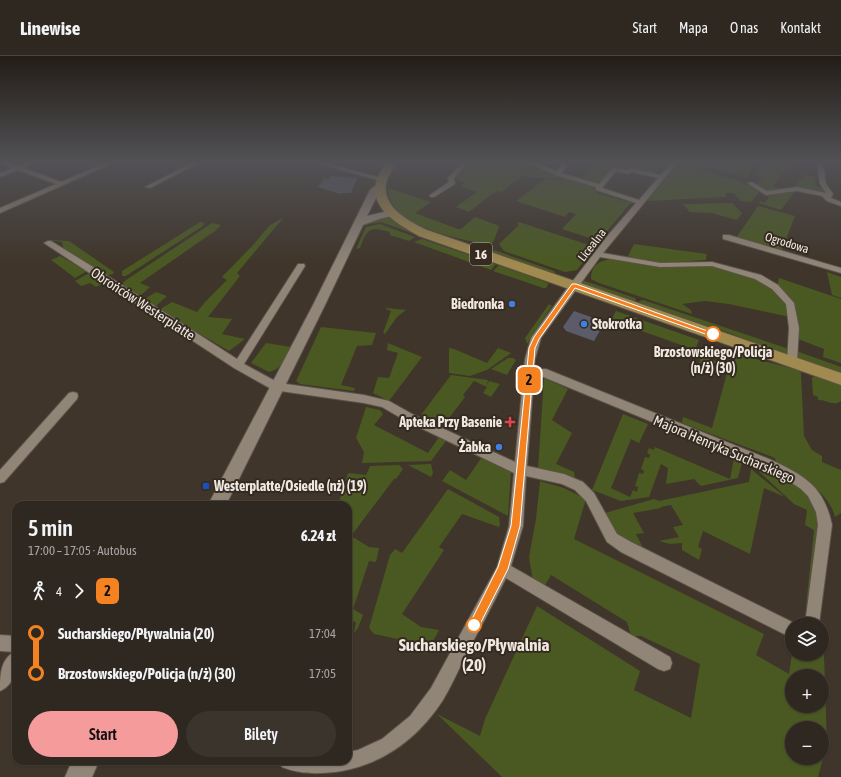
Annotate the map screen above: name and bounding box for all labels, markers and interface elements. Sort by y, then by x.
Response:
text: Linewise [20,17,80,39]
text: Start [632,20,657,36]
text: Mapa [679,20,708,36]
text: O nas [730,20,758,36]
text: Kontakt [780,20,821,36]
street label: Licealna [575,226,609,264]
street label: Ogrodowa [763,230,811,256]
road number: 16 [470,243,492,265]
street label: Obrońców Westerplatte [88,264,198,344]
place label: Biedronka [451,296,504,312]
marker: Biedronka [507,299,517,309]
place label: Stokrotka [592,316,642,332]
marker: Stokrotka [579,319,589,329]
marker: Brzostowskiego/Policja (n/ż) (30) [705,326,721,342]
place label: Brzostowskiego/Policja (n/ż) (30) [654,344,773,376]
line badge: 2 [516,367,542,393]
text: 2 [526,372,532,388]
street label: Majora Henryka Sucharskiego [651,412,797,486]
place label: Apteka Przy Basenie [398,414,502,430]
marker: Apteka Przy Basenie [505,417,515,427]
place label: Żabka [459,438,491,455]
marker: Żabka [494,442,504,452]
place label: Westerplatte/Osiedle (nż) (19) [213,478,367,494]
marker: Westerplatte/Osiedle (nż) (19) [201,481,211,491]
text: 5 min [28,515,73,541]
text: 6.24 zł [301,527,336,544]
text: 17:00 – 17:05 · Autobus [28,543,137,558]
icon: walk [28,580,50,602]
icon: forward [68,580,90,602]
text: 2 [104,583,111,599]
text: 4 [56,584,62,599]
marker: Sucharskiego/Pływalnia (20) [466,617,482,633]
map controls [785,617,829,765]
button: layers [785,617,829,661]
text: Sucharskiego/Pływalnia (20) [58,625,214,642]
text: 17:04 [309,626,336,641]
place label: Sucharskiego/Pływalnia (20) [399,635,549,675]
text: Brzostowskiego/Policja (n/ż) (30) [58,665,236,682]
text: 17:05 [309,666,336,681]
button: + [785,669,829,713]
button: Start [28,711,178,757]
button: Bilety [186,711,336,757]
button: − [785,721,829,765]

